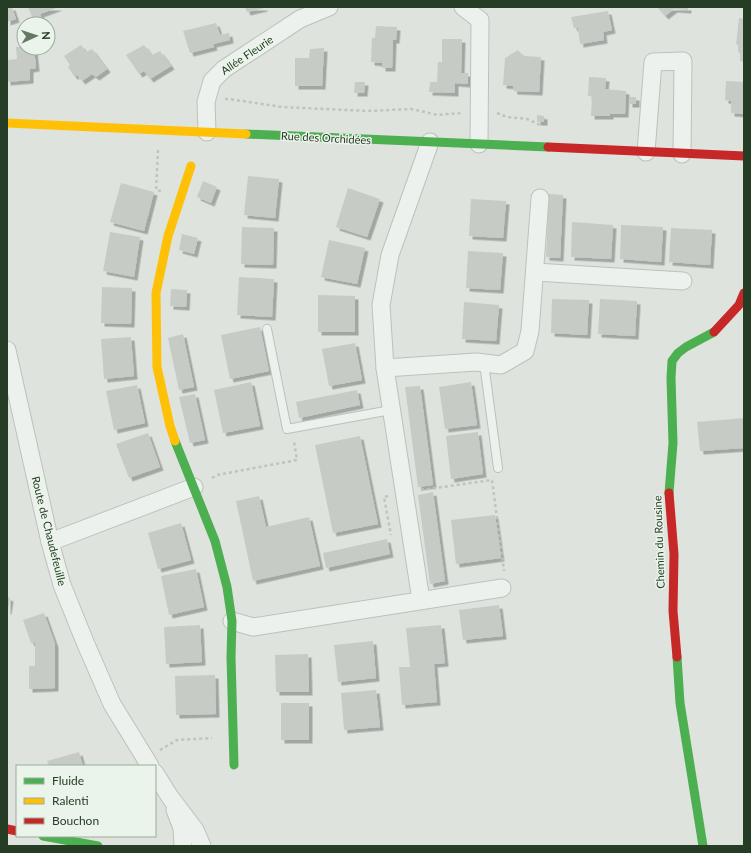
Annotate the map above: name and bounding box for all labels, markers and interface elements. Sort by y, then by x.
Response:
north arrow [16,16,56,56]
text: N [40,31,53,40]
street label: Allée Fleurie [218,32,275,77]
street label: Rue des Orchidées [281,129,372,146]
street label: Route de Chaudefeuille [30,475,69,587]
street label: Chemin du Rousine [650,495,667,589]
legend [16,765,156,837]
text: Fluide [52,773,84,788]
text: Ralenti [52,793,89,808]
text: Bouchon [52,813,99,828]

